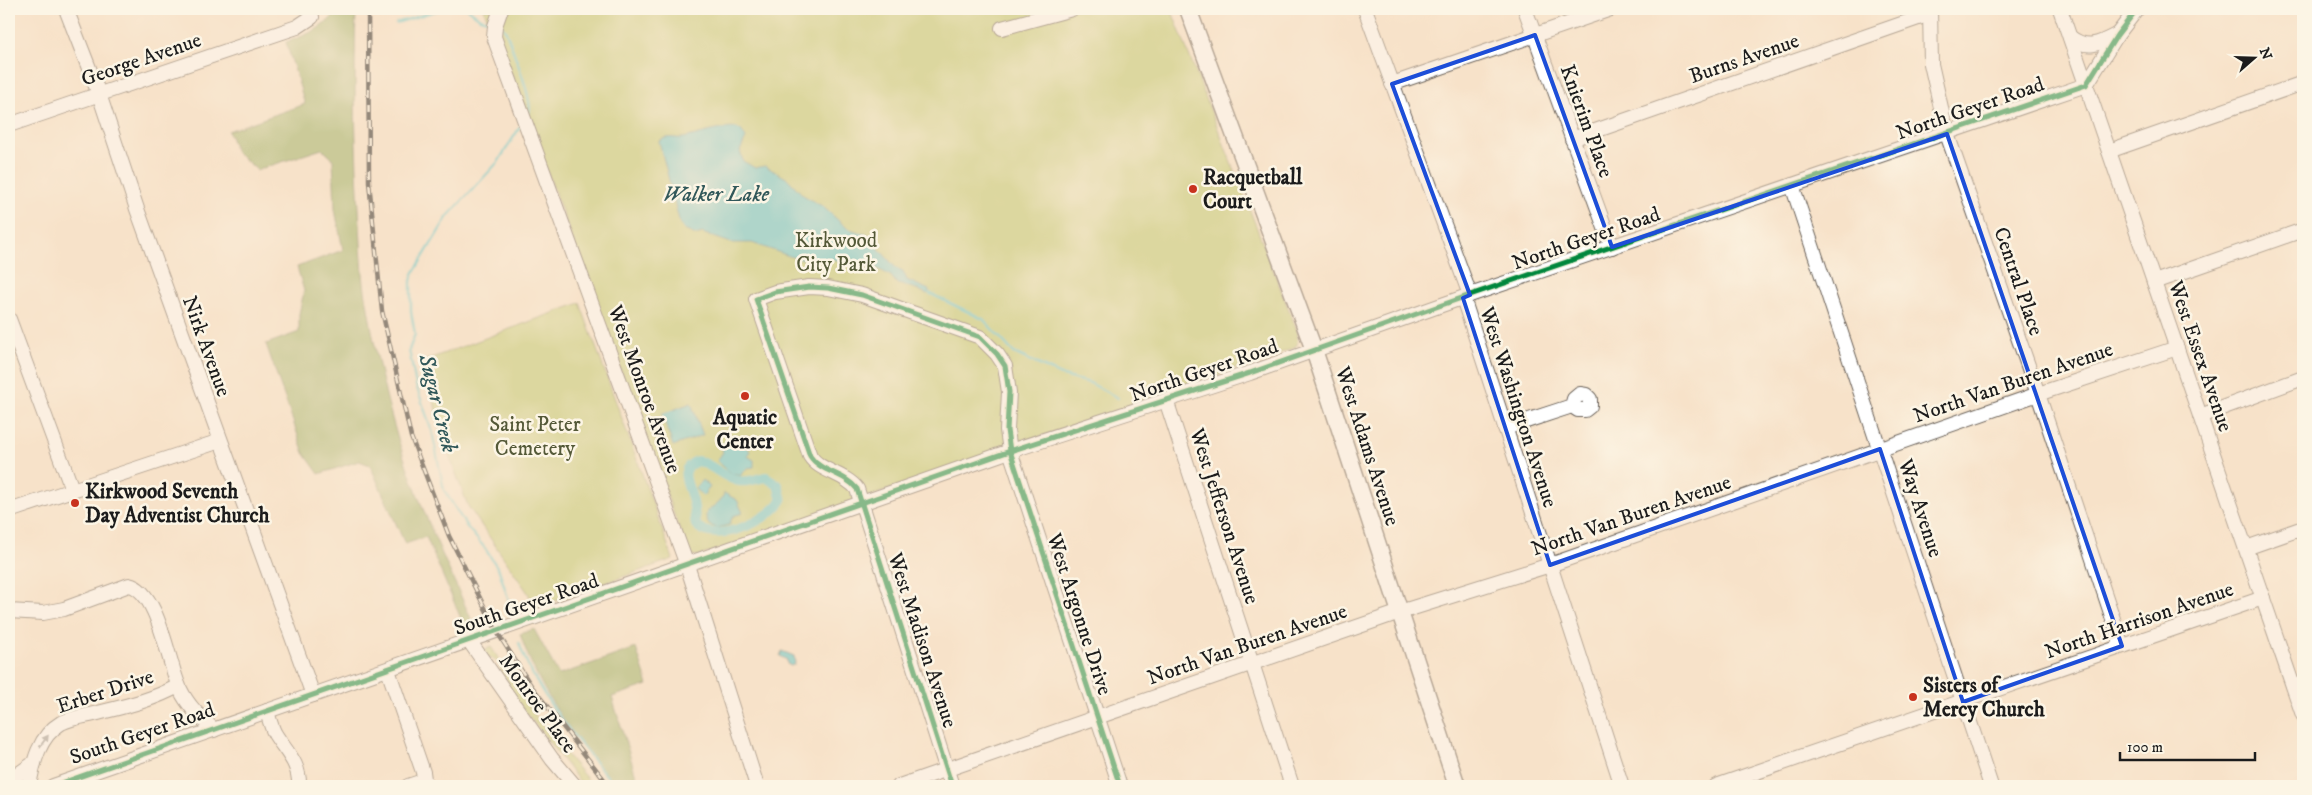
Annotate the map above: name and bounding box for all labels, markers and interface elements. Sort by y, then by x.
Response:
street label: George Avenue [78,27,205,93]
street label: Burns Avenue [1686,28,1803,90]
north arrow [2230,32,2280,82]
text: N [2255,45,2276,63]
street label: Knierim Place [1554,61,1619,182]
street label: North Geyer Road [1893,71,2048,146]
place label: Racquetball Court [1203,165,1303,215]
water label: Walker Lake [663,181,770,208]
marker: Racquetball Court [1187,183,1199,195]
street label: North Geyer Road [1509,201,1664,276]
street label: Central Place [1987,224,2049,339]
park label: Kirkwood City Park [795,228,878,278]
street label: West Essex Avenue [2162,276,2238,436]
street label: Nirk Avenue [176,292,236,401]
street label: West Monroe Avenue [601,301,687,477]
street label: West Washington Avenue [1473,303,1563,511]
street label: North Geyer Road [1127,333,1282,408]
street label: North Van Buren Avenue [1910,336,2117,429]
water label: Sugar Creek [412,350,463,456]
street label: West Adams Avenue [1329,362,1405,529]
marker: Aquatic Center [739,390,751,402]
place label: Aquatic Center [712,405,777,455]
park label: Saint Peter Cemetery [489,412,581,462]
street label: West Jefferson Avenue [1183,424,1265,608]
street label: Way Avenue [1892,455,1948,561]
street label: North Van Buren Avenue [1528,469,1735,562]
place label: Kirkwood Seventh Day Adventist Church [85,479,271,529]
marker: Kirkwood Seventh Day Adventist Church [69,497,81,509]
street label: West Argonne Drive [1040,529,1118,699]
street label: West Madison Avenue [881,549,963,731]
street label: South Geyer Road [450,568,603,642]
street label: North Harrison Avenue [2042,576,2237,665]
street label: North Van Buren Avenue [1144,598,1351,691]
street label: Monroe Place [492,649,582,759]
street label: Erber Drive [54,664,157,720]
place label: Sisters of Mercy Church [1923,673,2046,723]
marker: Sisters of Mercy Church [1907,691,1919,703]
street label: South Geyer Road [66,697,219,771]
scale bar [2120,730,2254,762]
one-way arrow [39,734,49,748]
text: 100 m [2127,738,2163,757]

